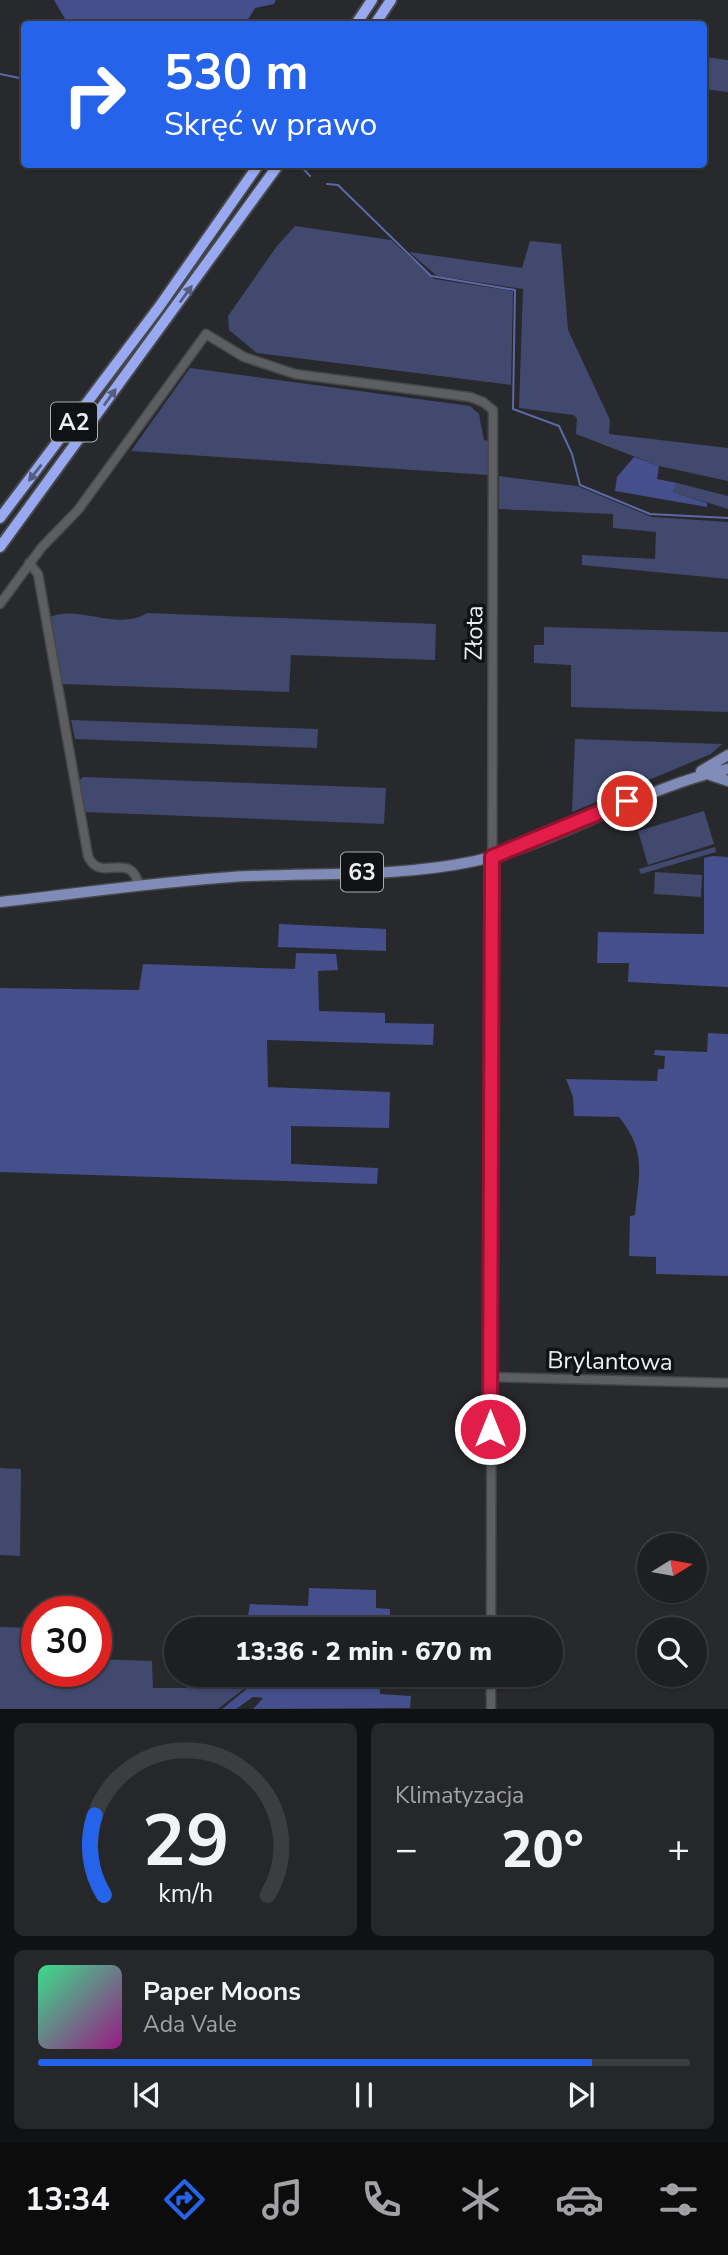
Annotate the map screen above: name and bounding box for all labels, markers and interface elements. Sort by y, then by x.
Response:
text: 530 m [164,39,308,106]
icon: right [49,49,140,140]
text: Skręć w prawo [164,103,377,146]
one-way arrow [179,285,193,303]
one-way arrow [103,388,117,406]
road number: A2 [51,402,97,442]
one-way arrow [28,464,42,482]
street label: Złota [458,605,490,661]
pin [597,771,657,831]
icon: arrive [608,782,646,820]
road number: 63 [341,852,383,892]
street label: Brylantowa [547,1344,673,1378]
position arrow [453,1392,527,1466]
north arrow [637,1533,707,1603]
map controls [637,1533,707,1687]
speed limit sign: 30 [21,1596,112,1687]
button: search [637,1617,707,1687]
text: 13:36 · 2 min · 670 m [235,1634,492,1669]
text: Klimatyzacja [395,1780,524,1811]
text: 29 [142,1792,229,1892]
text: 20° [501,1814,584,1885]
text: − [395,1824,418,1875]
text: + [667,1824,690,1875]
text: km/h [158,1877,213,1911]
text: Paper Moons [143,1974,301,2009]
text: Ada Vale [143,2009,237,2040]
icon: previous [128,2076,166,2114]
icon: pause [345,2076,383,2114]
icon: next [562,2076,600,2114]
icon: directions [160,2175,209,2224]
icon: music [258,2175,307,2224]
icon: phone [357,2175,406,2224]
icon: climate [456,2175,505,2224]
icon: car [555,2175,604,2224]
icon: filters [654,2175,703,2224]
text: 13:34 [25,2178,110,2221]

